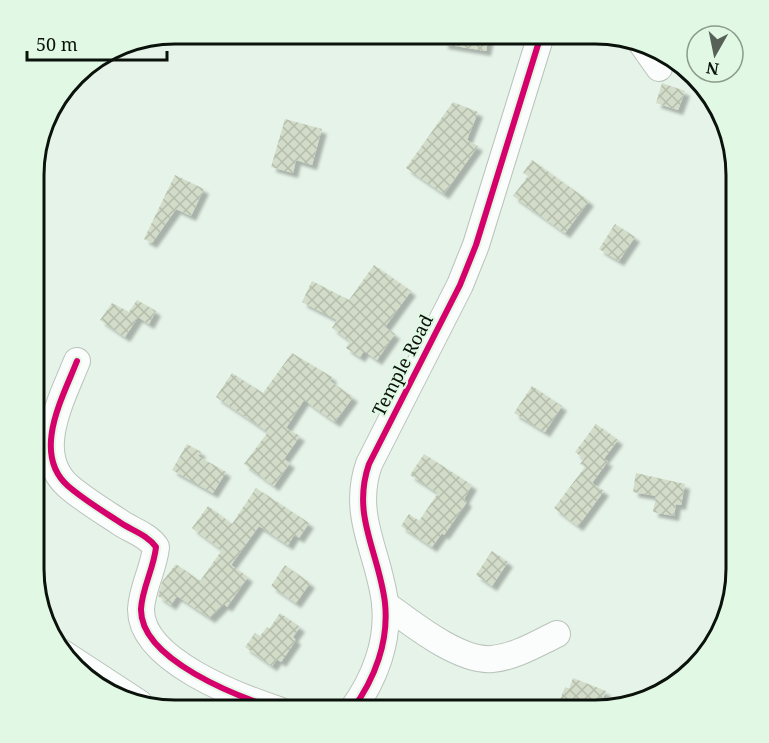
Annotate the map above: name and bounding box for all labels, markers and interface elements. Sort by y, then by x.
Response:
scale bar [27,24,166,62]
north arrow [685,24,745,84]
text: 50 m [36,32,78,56]
text: N [704,57,721,81]
street label: Temple Road [366,310,438,420]

